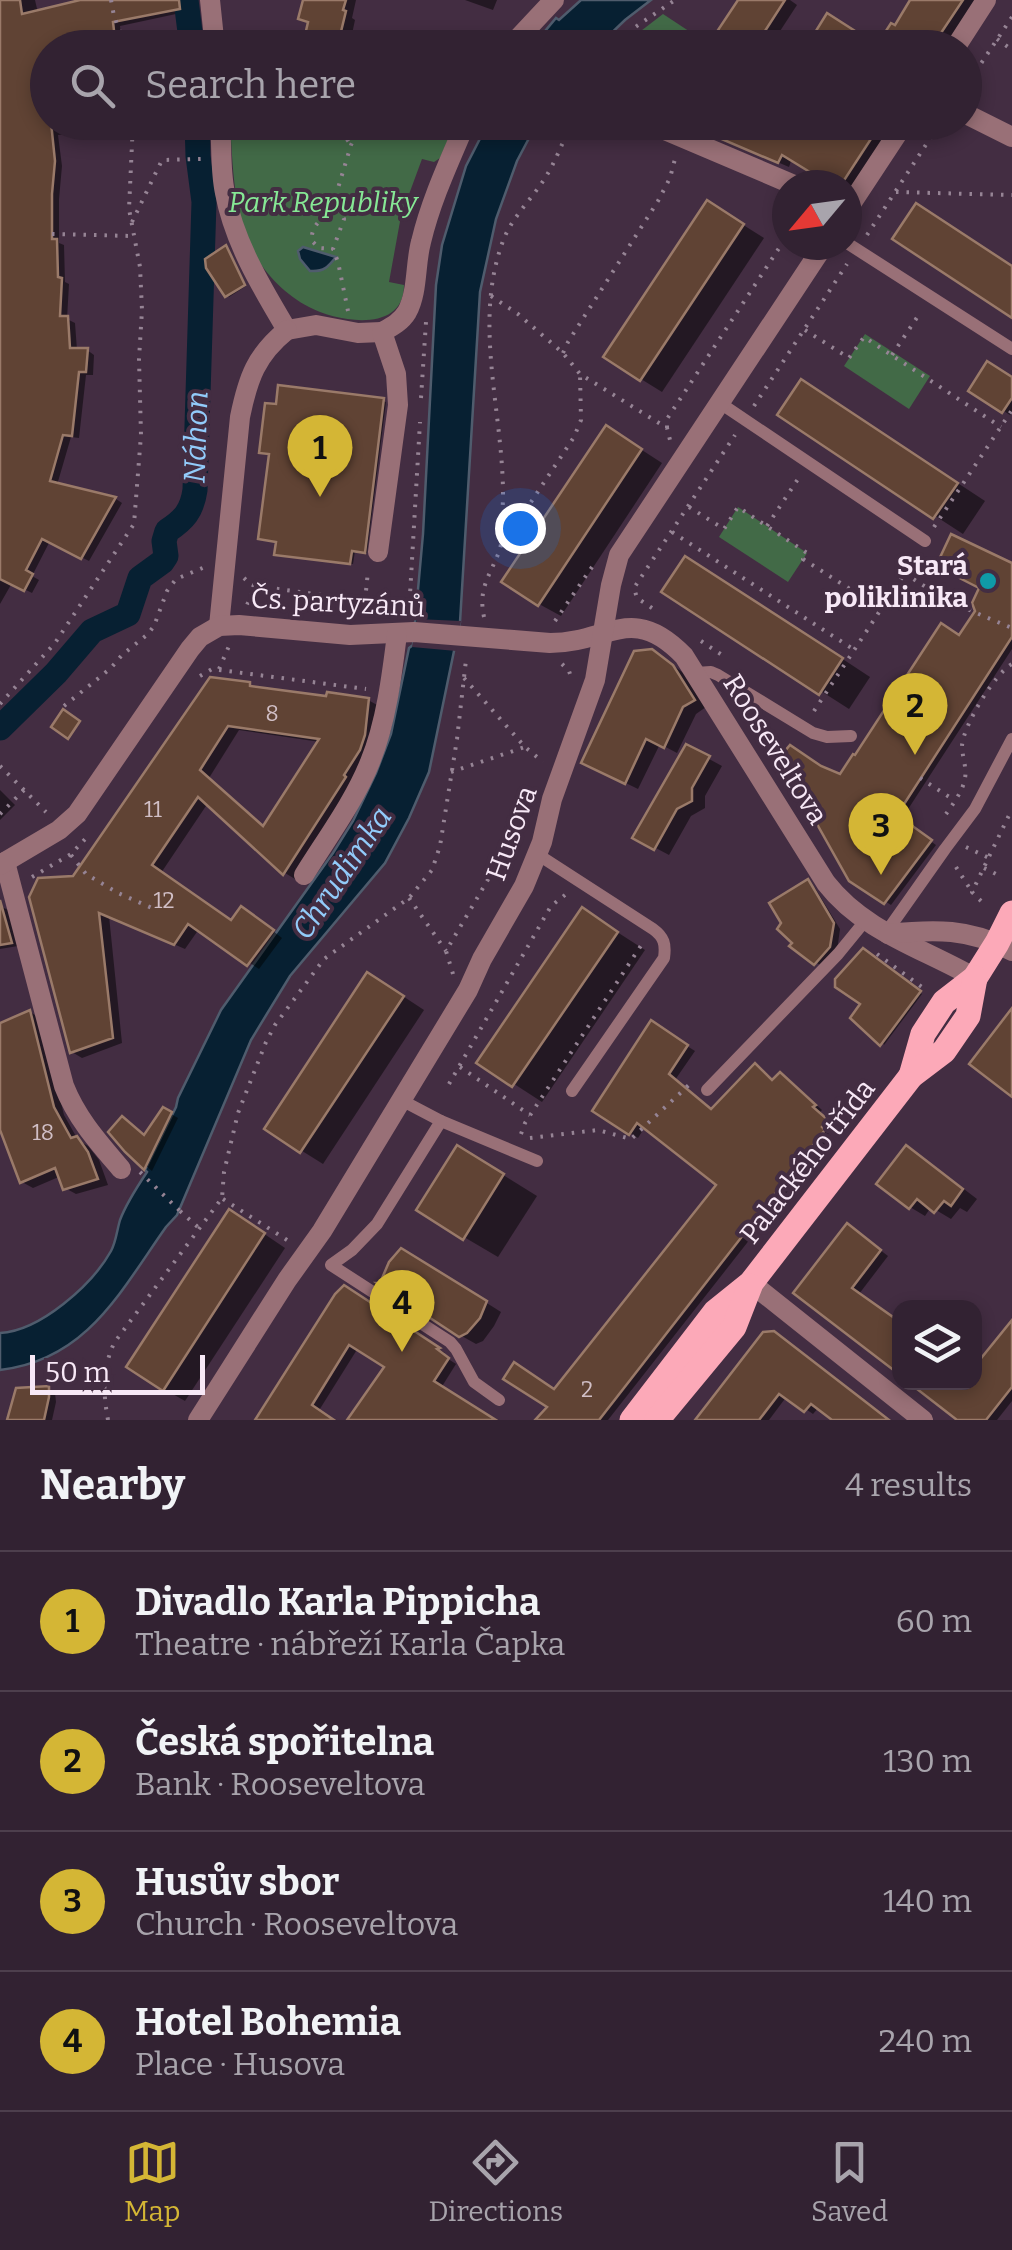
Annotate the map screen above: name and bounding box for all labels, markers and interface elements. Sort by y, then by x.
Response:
search box [30,30,982,140]
icon: search [65,58,120,113]
text: Search here [145,62,356,108]
north arrow [772,170,862,260]
park label: Park Republiky [228,186,419,219]
water label: Náhon [176,390,216,484]
pin: 1 [288,414,352,497]
your location [495,503,546,554]
place label: Stará poliklinika [825,549,968,614]
marker: Stará poliklinika [977,570,999,592]
street label: Čs. partyzánů [250,581,426,624]
street label: Rooseveltova [716,668,835,830]
pin: 2 [882,672,948,755]
house number: 8 [265,700,279,727]
street label: Husova [479,781,544,885]
pin: 3 [848,792,914,875]
house number: 11 [144,796,162,823]
water label: Chrudimka [285,800,399,946]
house number: 12 [154,887,174,914]
street label: Palackého třída [733,1073,882,1250]
house number: 18 [32,1119,54,1146]
pin: 4 [370,1270,434,1352]
map controls [892,1300,982,1390]
button: layers [892,1300,982,1390]
scale bar [30,1350,205,1394]
text: 50 m [45,1356,110,1389]
house number: 2 [581,1376,593,1403]
text: Nearby [40,1460,185,1510]
text: 4 results [845,1466,972,1504]
text: Divadlo Karla Pippicha [135,1579,540,1625]
text: 1 [66,1602,79,1640]
text: 60 m [896,1602,972,1640]
text: Theatre · nábřeží Karla Čapka [135,1625,565,1663]
text: Česká spořitelna [135,1719,434,1765]
text: 2 [63,1742,82,1780]
text: 130 m [883,1742,972,1780]
text: Bank · Rooseveltova [135,1765,425,1803]
text: Husův sbor [135,1859,339,1905]
text: 3 [63,1882,82,1920]
text: 140 m [883,1882,972,1920]
text: Church · Rooseveltova [135,1905,458,1943]
text: Hotel Bohemia [135,1999,401,2045]
text: 4 [63,2022,82,2060]
text: 240 m [878,2022,972,2060]
text: Place · Husova [135,2045,345,2083]
tab: Map [124,2135,180,2228]
tab: Directions [428,2135,563,2228]
tab: Saved [811,2135,888,2228]

